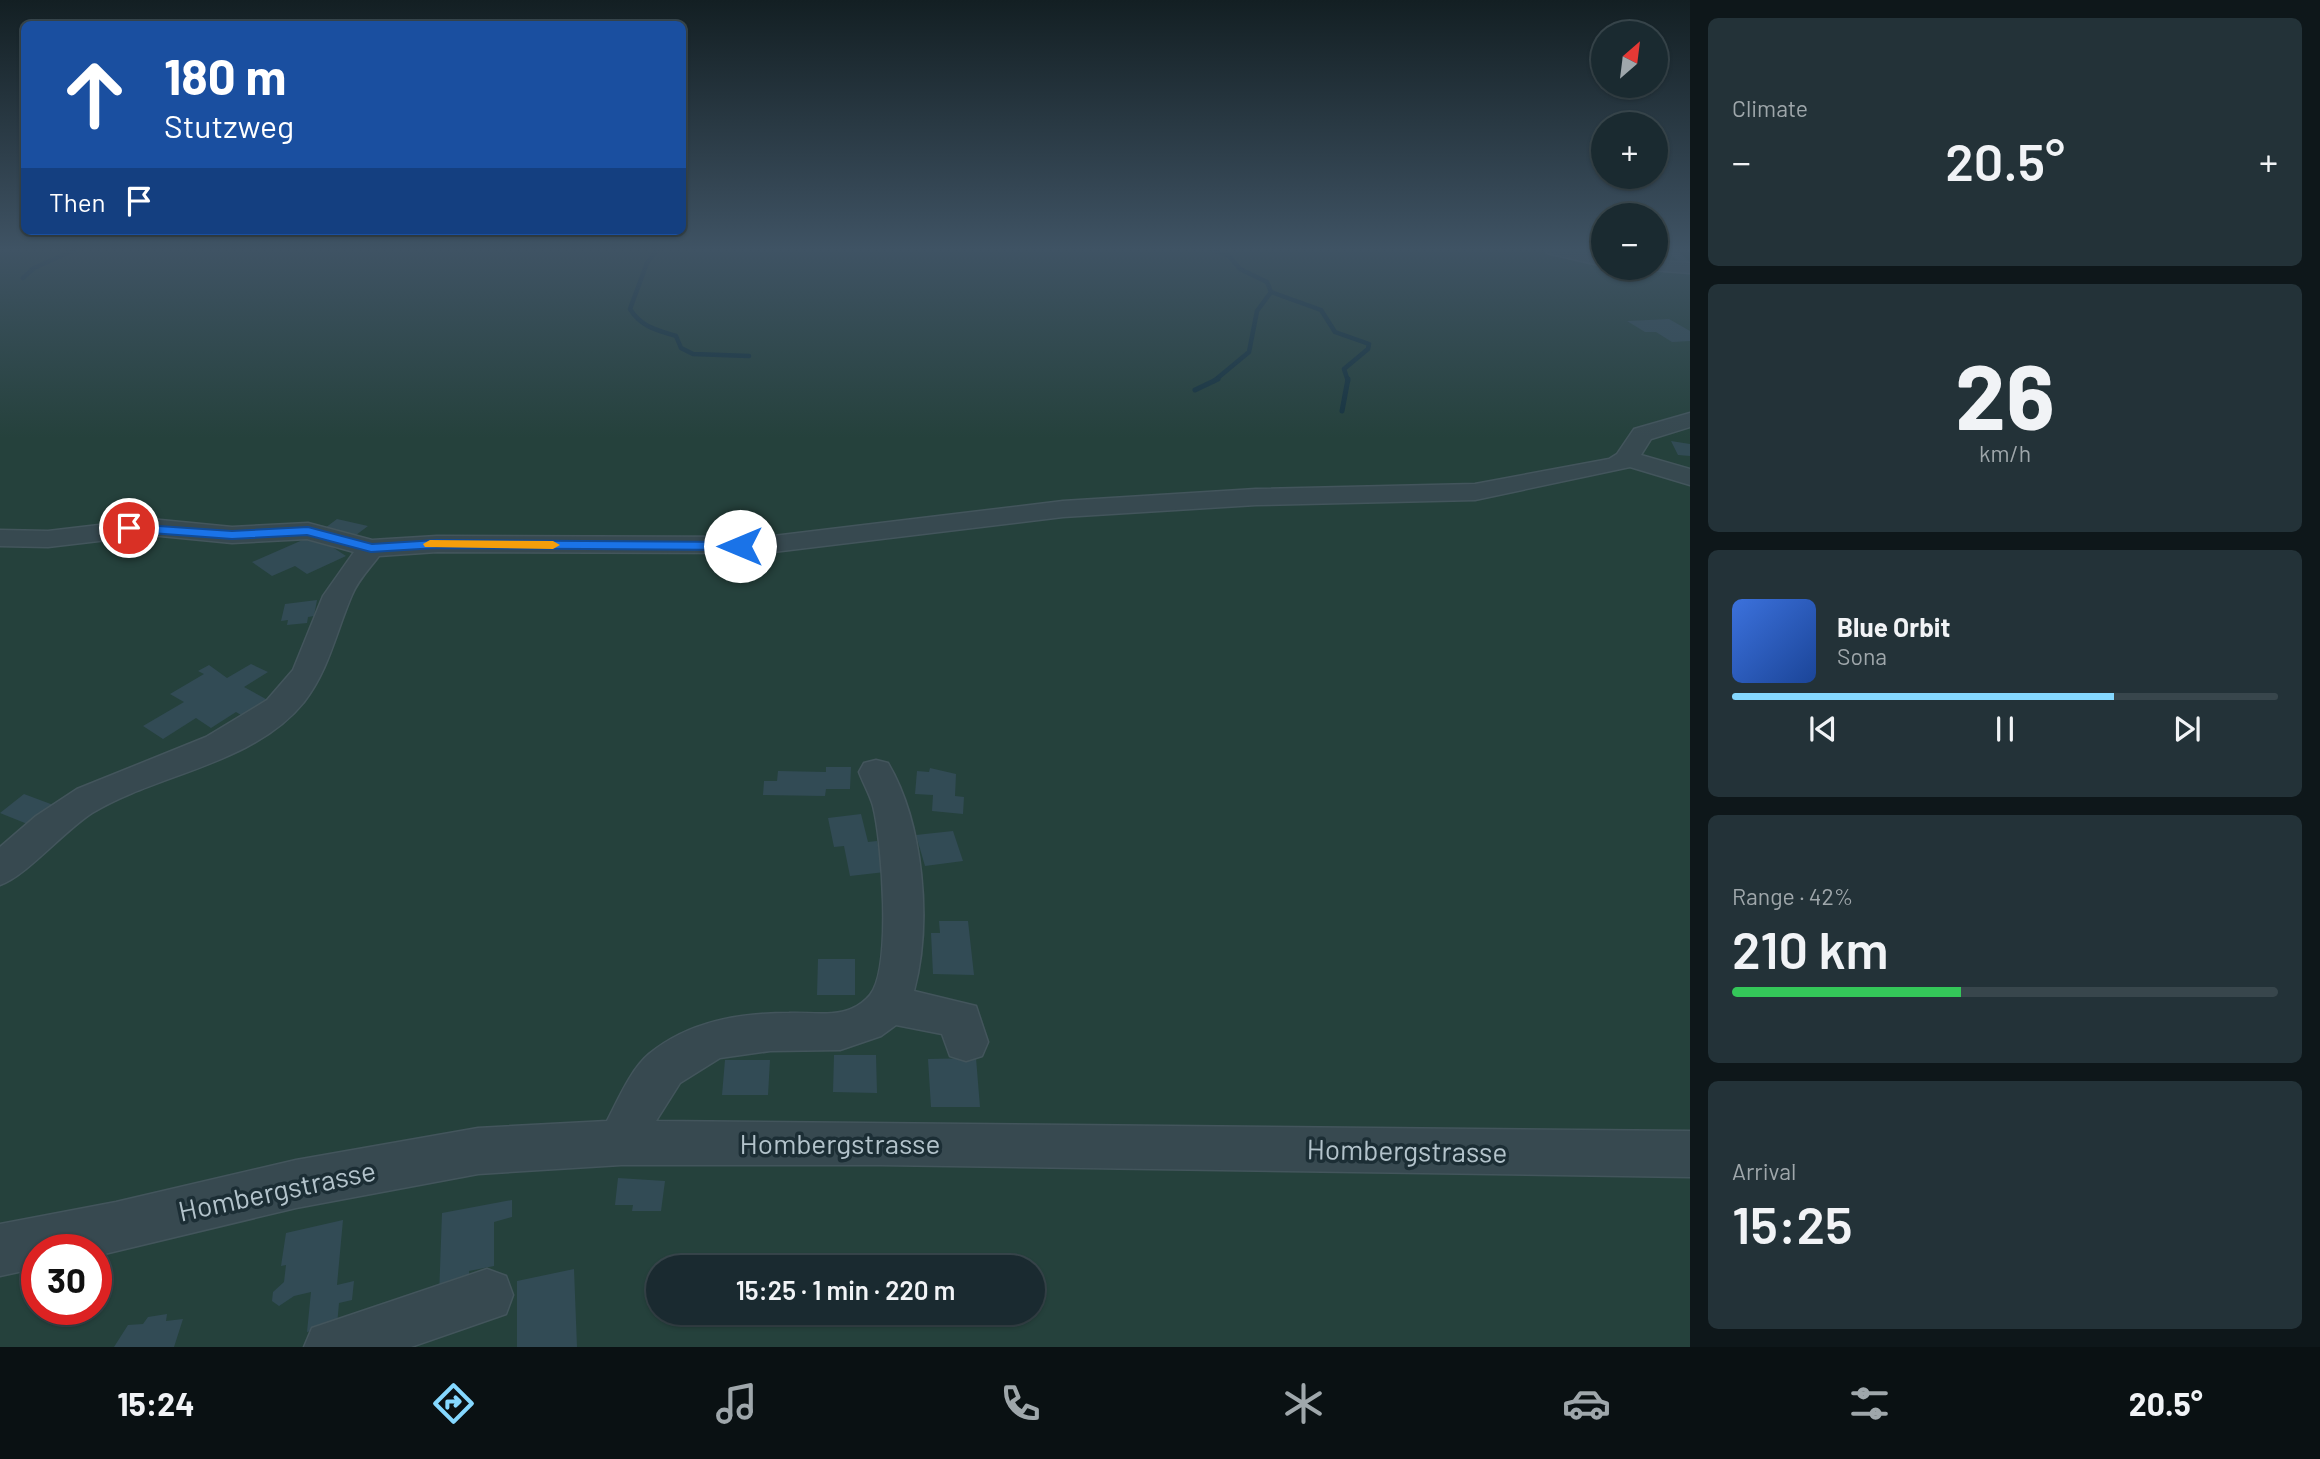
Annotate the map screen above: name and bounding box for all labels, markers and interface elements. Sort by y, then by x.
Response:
north arrow [1591,21,1668,98]
map controls [1591,21,1668,280]
text: 180 m [164,46,287,105]
icon: ahead [49,49,140,140]
text: Climate [1732,94,1808,122]
text: Stutzweg [164,106,294,144]
button: + [1591,112,1668,189]
text: 20.5° [1945,129,2065,191]
text: − [1732,138,1751,184]
text: + [2259,138,2278,184]
icon: arrive [120,182,158,220]
text: Then [49,186,106,217]
button: − [1591,203,1668,280]
text: 26 [1955,339,2055,448]
text: km/h [1979,439,2031,467]
pin [99,498,159,558]
icon: arrive [110,509,148,547]
position arrow [703,509,777,583]
text: Blue Orbit [1837,611,1950,642]
text: Sona [1837,642,1887,670]
icon: previous [1804,710,1842,748]
icon: pause [1986,710,2024,748]
icon: next [2168,710,2206,748]
text: Range · 42% [1732,882,1853,910]
text: 210 km [1732,917,1889,979]
street label: Hombergstrasse [740,1126,940,1160]
street label: Hombergstrasse [1306,1131,1508,1169]
street label: Hombergstrasse [175,1153,379,1228]
text: Arrival [1732,1157,1796,1185]
text: 15:25 [1732,1192,1853,1254]
speed limit sign: 30 [21,1234,112,1325]
text: 15:25 · 1 min · 220 m [736,1274,955,1305]
icon: directions [429,1379,478,1428]
icon: music [712,1379,761,1428]
icon: phone [996,1379,1045,1428]
icon: climate [1279,1379,1328,1428]
icon: car [1562,1379,1611,1428]
icon: filters [1845,1379,1894,1428]
text: 15:24 [117,1384,195,1422]
text: 20.5° [2129,1384,2203,1422]

